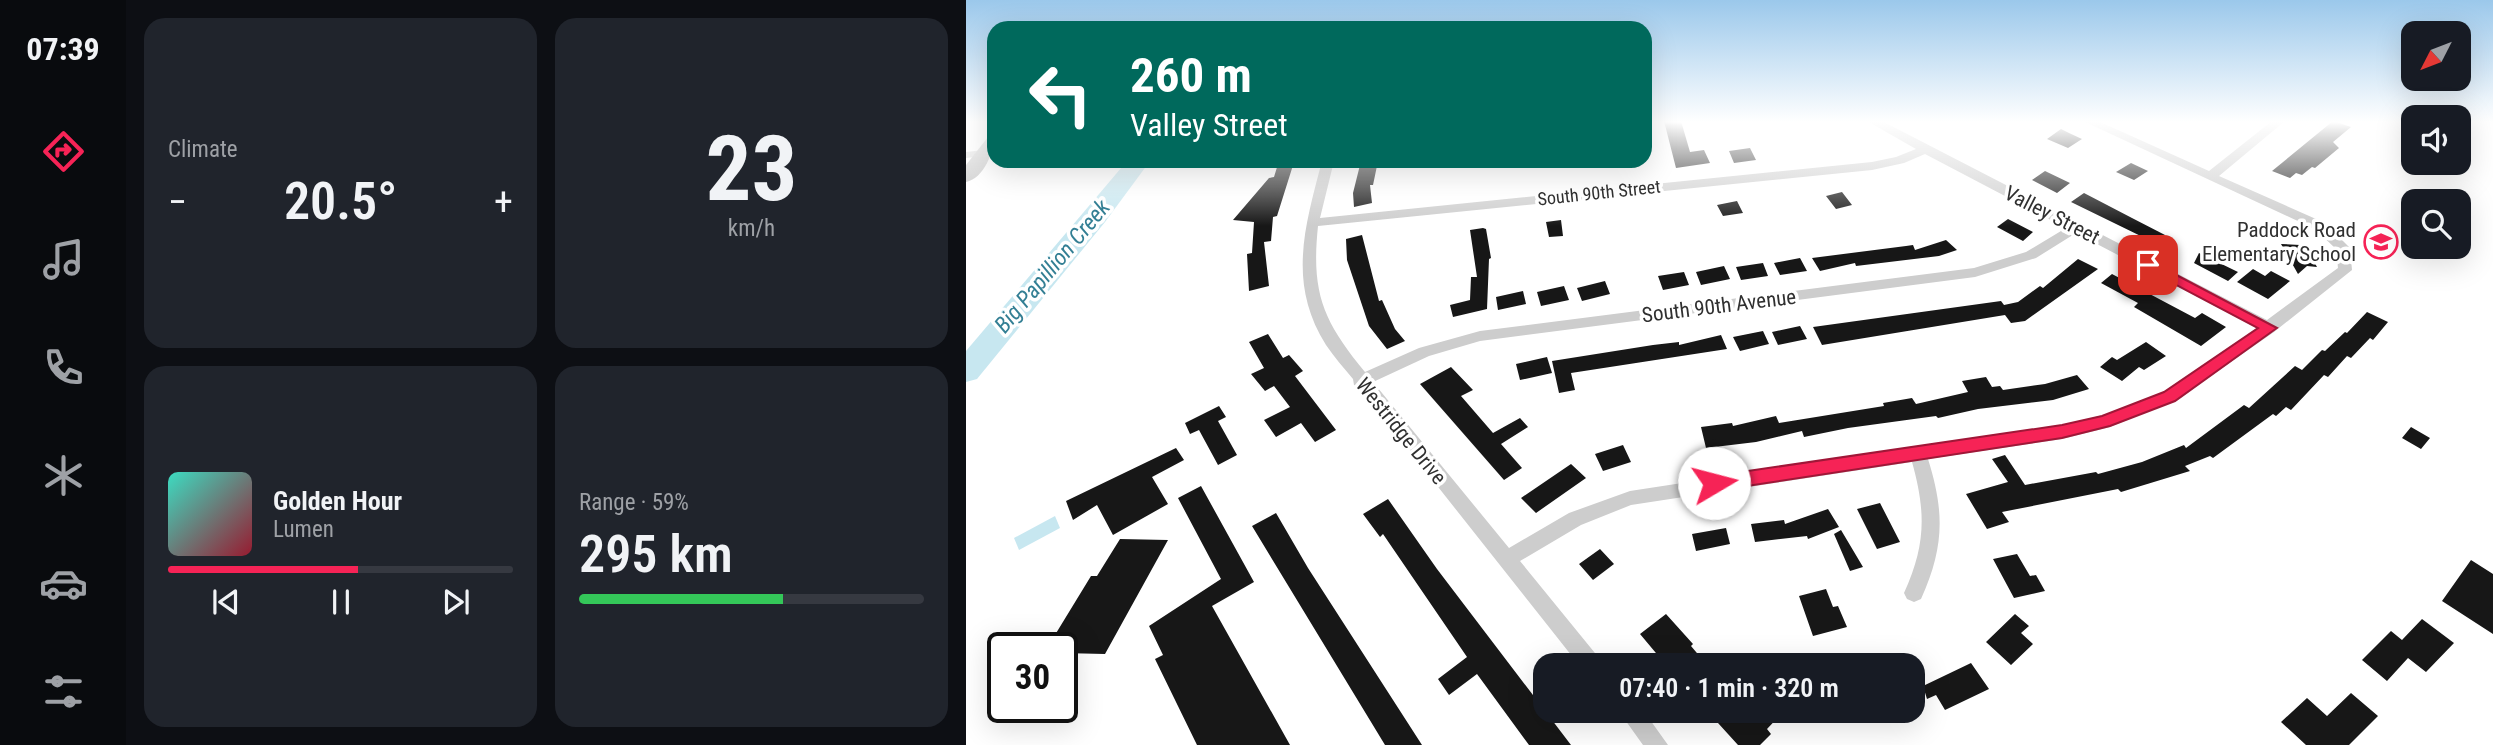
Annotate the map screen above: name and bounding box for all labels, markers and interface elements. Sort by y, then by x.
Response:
north arrow [2401,21,2471,91]
map controls [2401,21,2471,259]
text: 07:39 [26,30,100,68]
text: 260 m [1130,47,1252,104]
icon: left [1015,49,1106,140]
button: sound [2401,105,2471,175]
text: Valley Street [1130,106,1288,144]
text: 23 [706,116,797,222]
icon: directions [39,127,88,176]
text: Climate [168,136,238,163]
text: 20.5° [284,171,397,232]
street label: South 90th Street [1537,176,1661,209]
text: − [168,180,187,224]
text: + [494,180,513,224]
street label: Valley Street [2000,181,2104,249]
button: search [2401,189,2471,259]
water label: Big Papillion Creek [989,194,1116,338]
text: km/h [728,215,775,242]
place label: Paddock Road Elementary School [2202,218,2356,266]
school or university icon: Paddock Road Elementary School [2362,223,2400,261]
icon: music [39,235,88,284]
pin [2118,235,2178,295]
icon: arrive [2129,246,2167,284]
street label: South 90th Avenue [1641,285,1798,327]
icon: phone [39,343,88,392]
street label: Westridge Drive [1351,373,1451,489]
position arrow [1677,446,1751,520]
icon: climate [39,451,88,500]
text: Golden Hour [273,486,402,516]
text: Range · 59% [579,489,689,516]
text: Lumen [273,516,334,543]
text: 295 km [579,524,733,585]
icon: car [39,559,88,608]
icon: previous [207,583,245,621]
icon: pause [322,583,360,621]
icon: next [437,583,475,621]
speed limit sign: 30 [987,632,1078,723]
icon: filters [39,667,88,716]
text: 07:40 · 1 min · 320 m [1619,673,1839,703]

